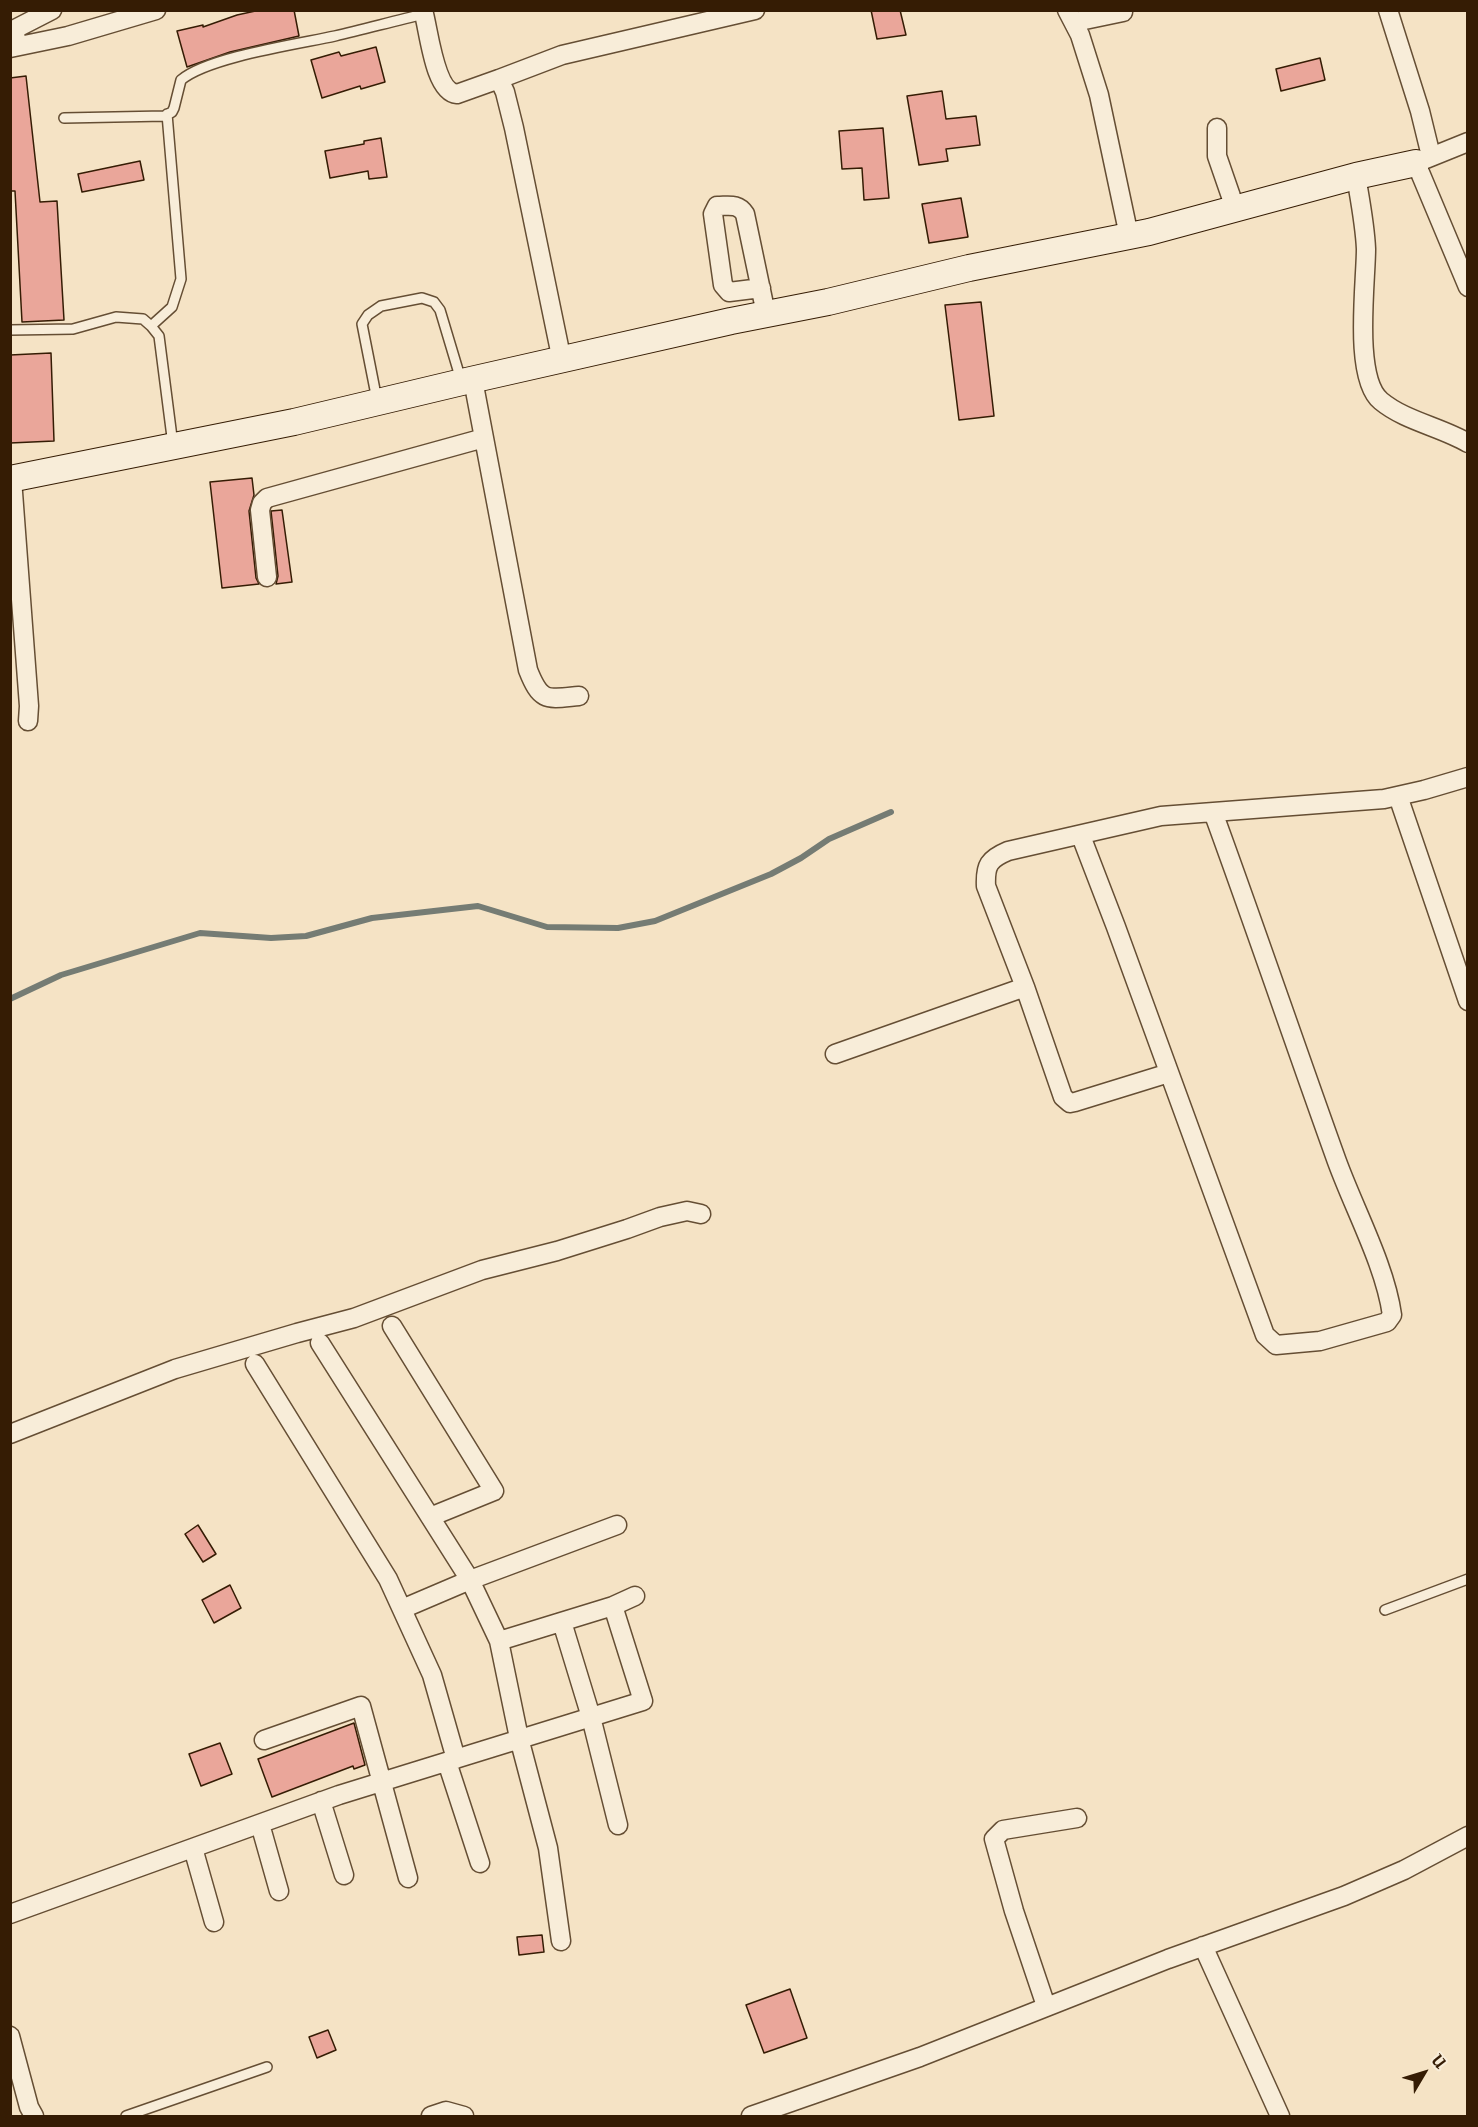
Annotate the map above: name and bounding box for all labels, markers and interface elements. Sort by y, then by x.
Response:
north arrow [1394,2043,1454,2103]
text: U [1427,2051,1450,2072]

